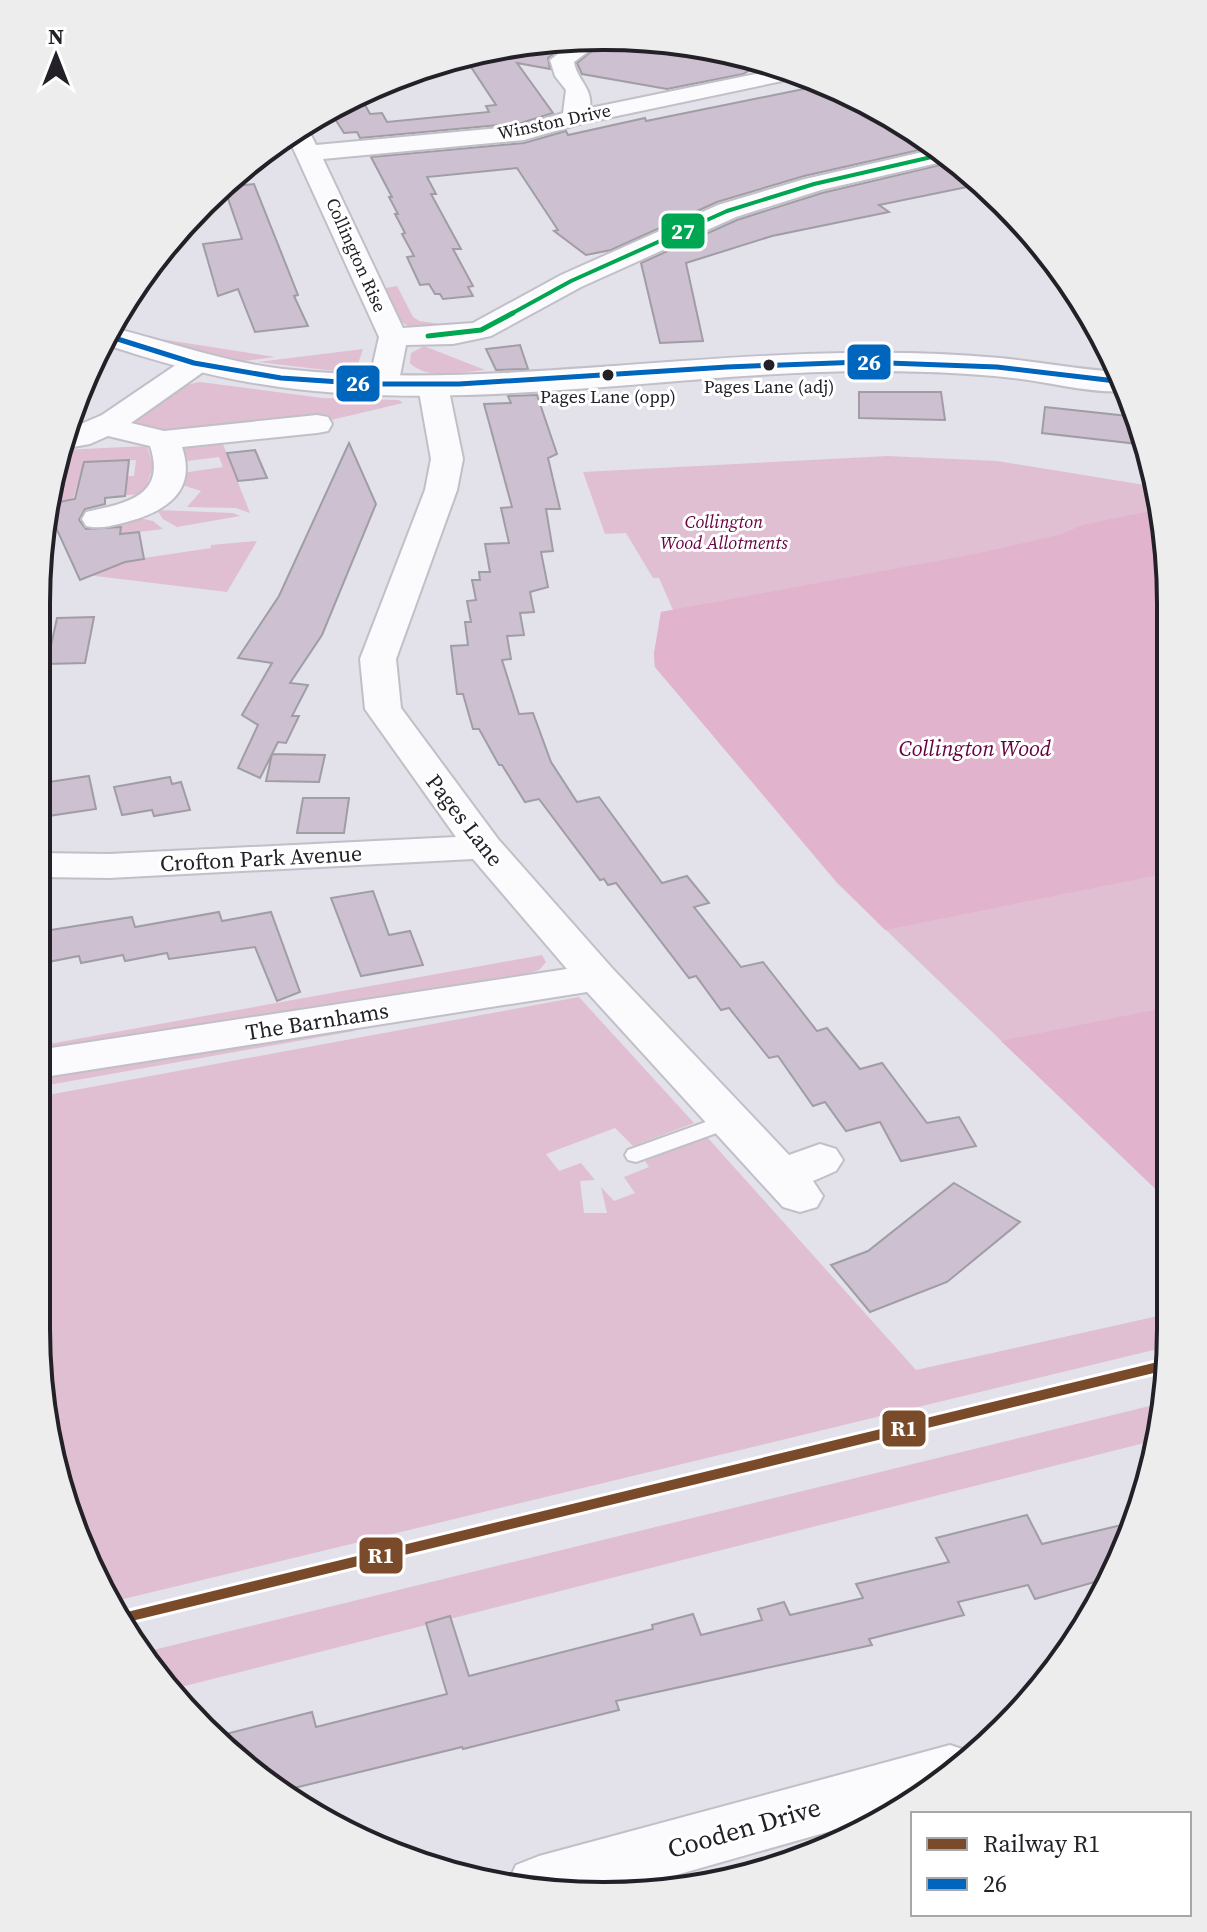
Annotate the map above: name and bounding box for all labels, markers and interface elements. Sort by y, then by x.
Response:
north arrow [16,16,96,96]
text: N [48,21,64,51]
street label: Winston Drive [495,97,613,146]
street label: Collington Rise [320,194,393,316]
line badge: 27 [660,212,706,250]
text: 27 [671,216,695,246]
line badge: 26 [846,343,892,381]
text: 26 [857,347,881,377]
marker: Pages Lane (adj) [761,357,777,373]
line badge: 26 [335,364,381,403]
marker: Pages Lane (opp) [600,367,616,383]
text: 26 [346,368,370,398]
place label: Pages Lane (adj) [704,374,834,399]
place label: Pages Lane (opp) [540,384,676,409]
park label: Collington Wood Allotments [660,509,788,555]
park label: Collington Wood [899,733,1052,763]
street label: Pages Lane [419,768,511,872]
street label: Crofton Park Avenue [159,838,363,878]
street label: The Barnhams [243,995,391,1047]
line badge: R1 [881,1409,927,1448]
text: R1 [891,1413,917,1443]
line badge: R1 [358,1536,404,1575]
text: R1 [368,1540,394,1570]
street label: Cooden Drive [663,1789,825,1867]
legend [911,1812,1191,1916]
text: Railway R1 [983,1827,1100,1860]
text: 26 [983,1867,1007,1900]

